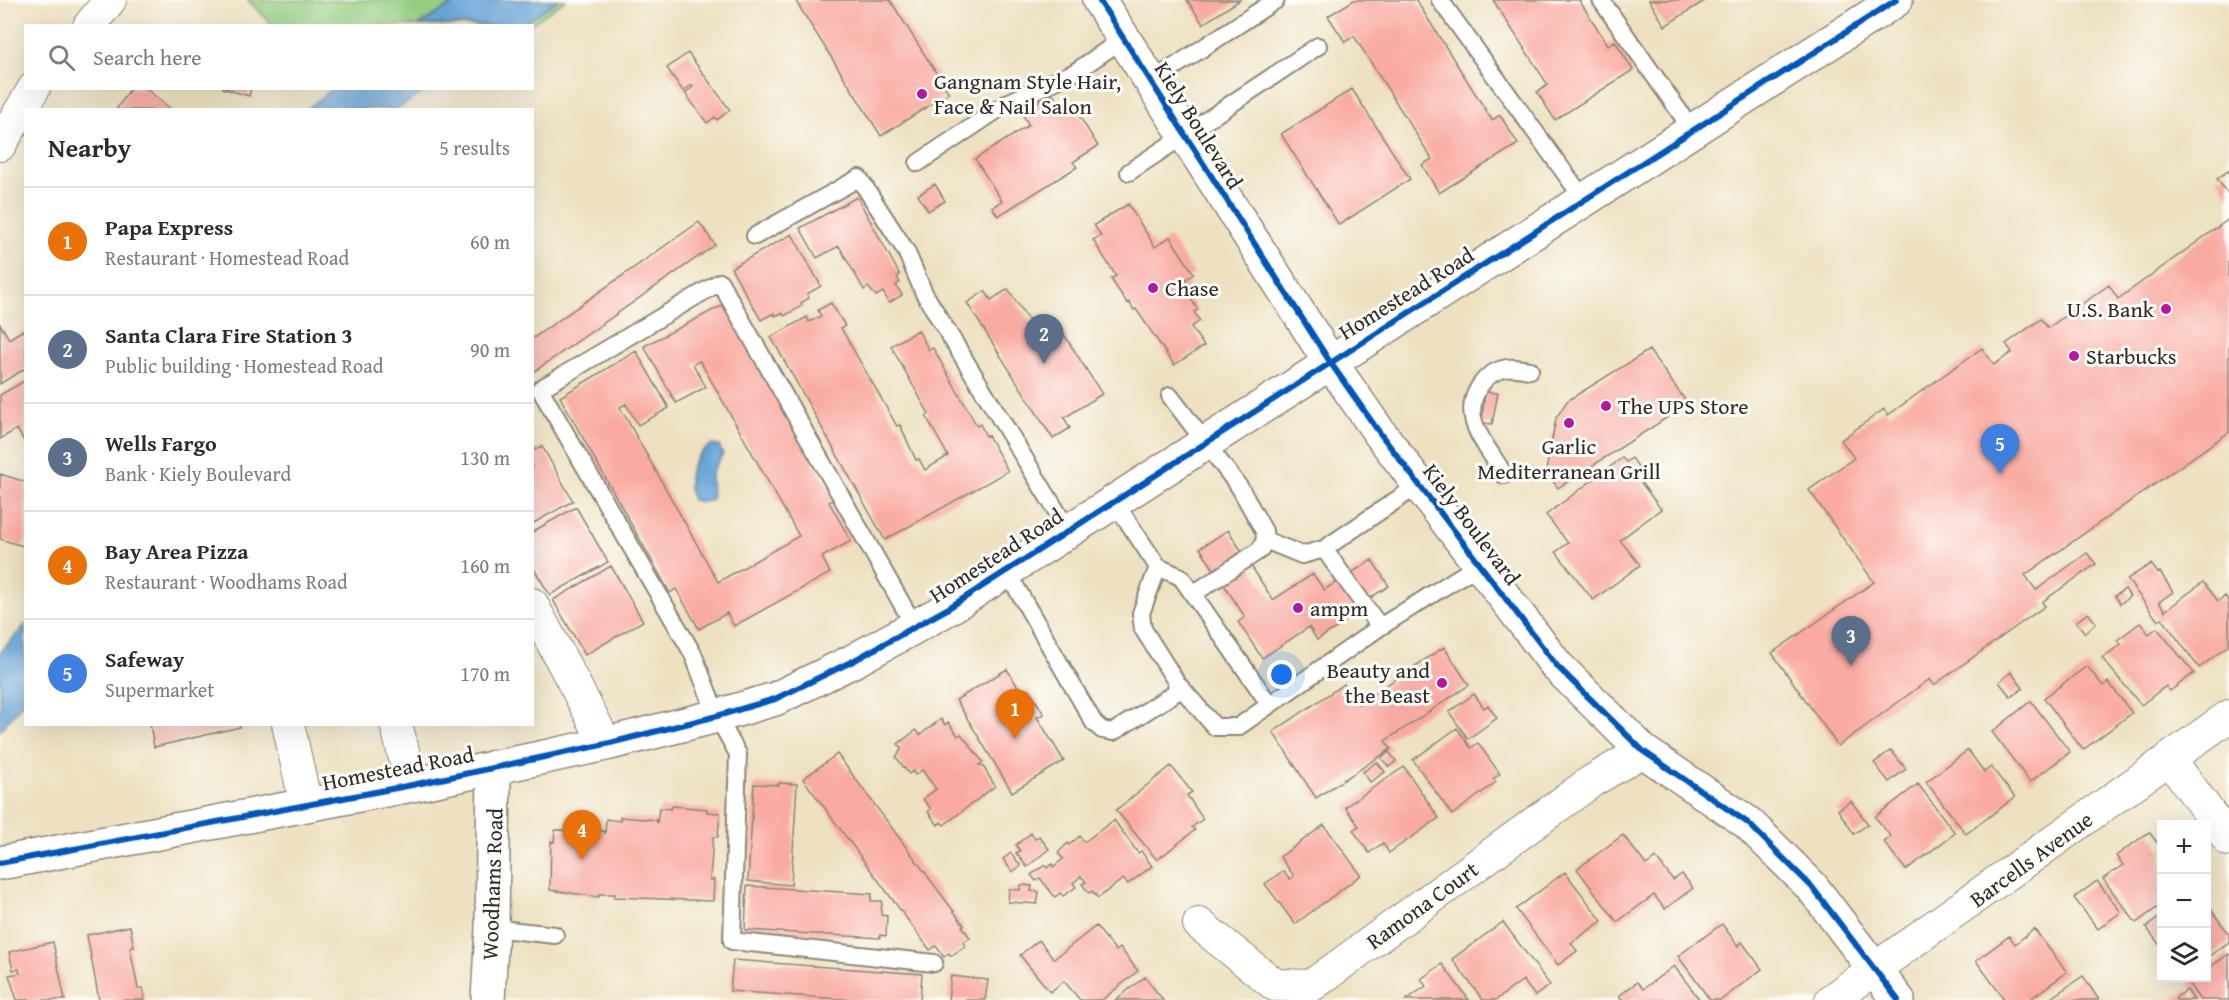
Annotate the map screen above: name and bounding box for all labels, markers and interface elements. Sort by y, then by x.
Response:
search box [24,24,534,90]
icon: search [45,41,78,74]
text: Search here [93,41,202,73]
street label: Kiely Boulevard [1147,55,1251,195]
place label: Gangnam Style Hair, Face & Nail Salon [934,65,1121,122]
marker: Gangnam Style Hair, Face & Nail Salon [915,87,929,101]
text: Nearby [48,128,131,167]
text: 5 results [439,133,510,162]
text: Papa Express [105,211,233,243]
text: 1 [62,227,73,256]
text: 60 m [470,227,510,256]
street label: Homestead Road [1332,239,1480,347]
text: Restaurant · Homestead Road [105,243,349,272]
place label: Chase [1165,272,1219,304]
marker: Chase [1146,281,1160,295]
place label: U.S. Bank [2067,293,2155,325]
marker: U.S. Bank [2159,302,2173,316]
pin: 2 [1024,314,1064,364]
text: Santa Clara Fire Station 3 [105,319,353,351]
text: 2 [62,335,73,364]
text: 90 m [470,335,510,364]
place label: Starbucks [2086,340,2177,372]
marker: Starbucks [2067,349,2081,363]
text: Public building · Homestead Road [105,351,383,380]
place label: The UPS Store [1618,390,1749,422]
marker: The UPS Store [1599,399,1613,413]
marker: Garlic Mediterranean Grill [1562,416,1576,430]
pin: 5 [1980,424,2020,474]
text: Wells Fargo [105,427,217,459]
place label: Garlic Mediterranean Grill [1477,430,1661,487]
text: 3 [62,443,73,472]
text: 130 m [460,443,510,472]
street label: Kiely Boulevard [1416,456,1529,592]
text: Bank · Kiely Boulevard [105,459,291,488]
street label: Homestead Road [923,500,1069,610]
text: Bay Area Pizza [105,535,249,567]
text: 4 [62,551,73,580]
text: 160 m [460,551,510,580]
text: Restaurant · Woodhams Road [105,567,348,596]
place label: ampm [1310,592,1368,624]
marker: ampm [1291,601,1305,615]
pin: 3 [1832,616,1870,666]
text: Safeway [105,643,184,675]
place label: Beauty and the Beast [1327,654,1430,711]
text: 5 [62,659,73,688]
text: 170 m [460,659,510,688]
your location [1267,660,1296,689]
text: Supermarket [105,675,214,704]
marker: Beauty and the Beast [1435,676,1449,690]
pin: 1 [996,690,1034,739]
street label: Homestead Road [319,738,477,798]
street label: Barcells Avenue [1963,803,2099,915]
street label: Woodhams Road [473,807,511,961]
pin: 4 [562,810,602,860]
map controls [2157,820,2211,982]
button: + [2157,820,2211,874]
street label: Ramona Court [1359,853,1485,957]
button: − [2157,874,2211,928]
button: layers [2157,928,2211,982]

